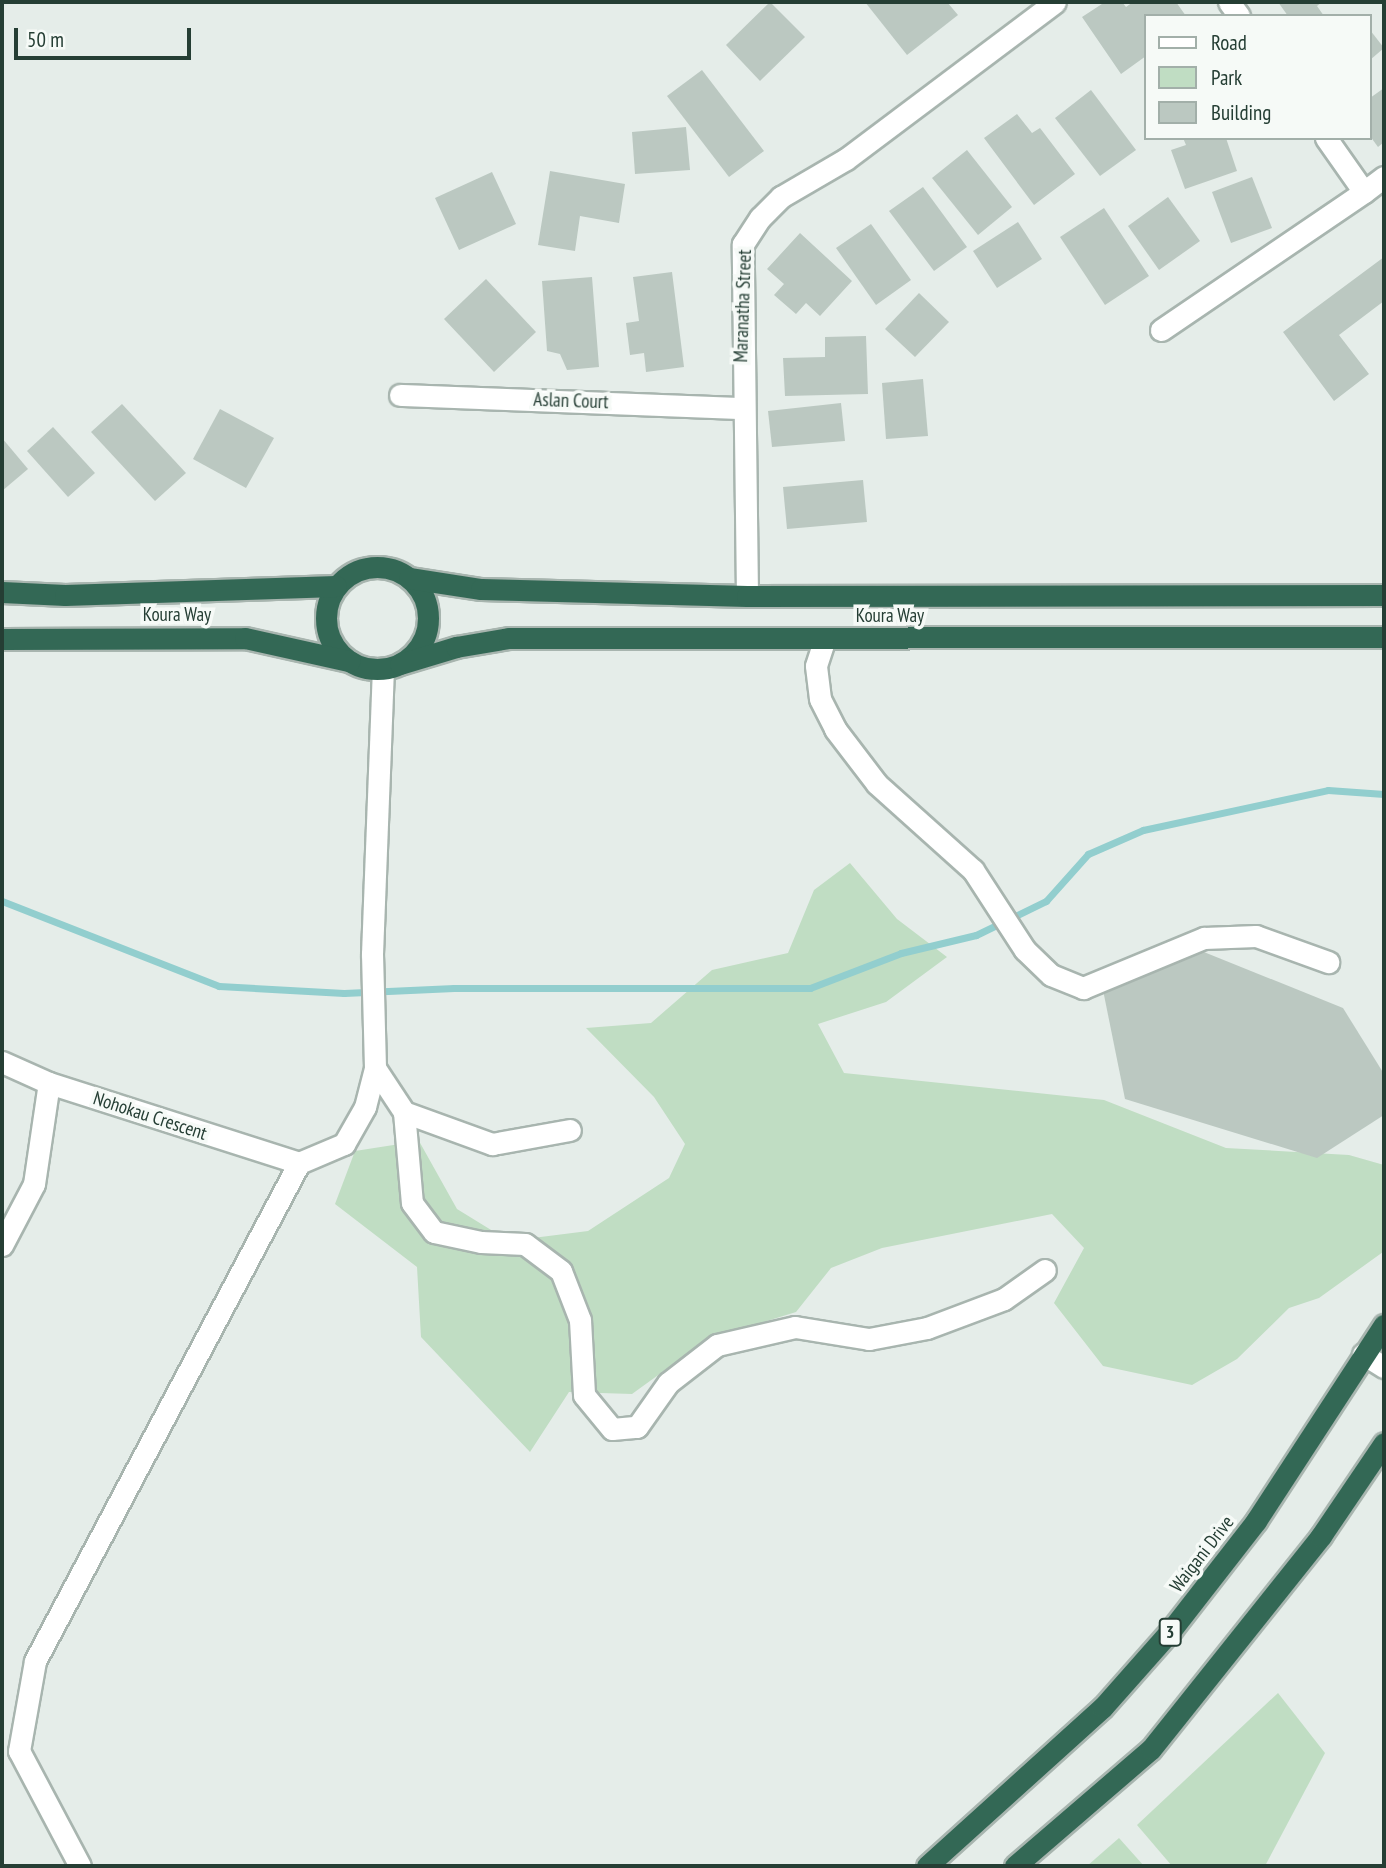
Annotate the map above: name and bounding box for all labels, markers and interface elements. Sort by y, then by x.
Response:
scale bar [18,14,194,58]
legend [1144,14,1372,140]
text: 50 m [27,26,64,53]
text: Road [1211,29,1247,56]
text: Park [1211,64,1242,91]
text: Building [1211,99,1271,126]
street label: Maranatha Street [730,249,756,363]
street label: Aslan Court [533,388,609,414]
street label: Koura Way [143,604,211,626]
street label: Koura Way [856,605,924,627]
street label: Nohokau Crescent [90,1087,210,1145]
street label: Waigani Drive [1165,1511,1239,1597]
road number: 3 [1158,1618,1182,1646]

